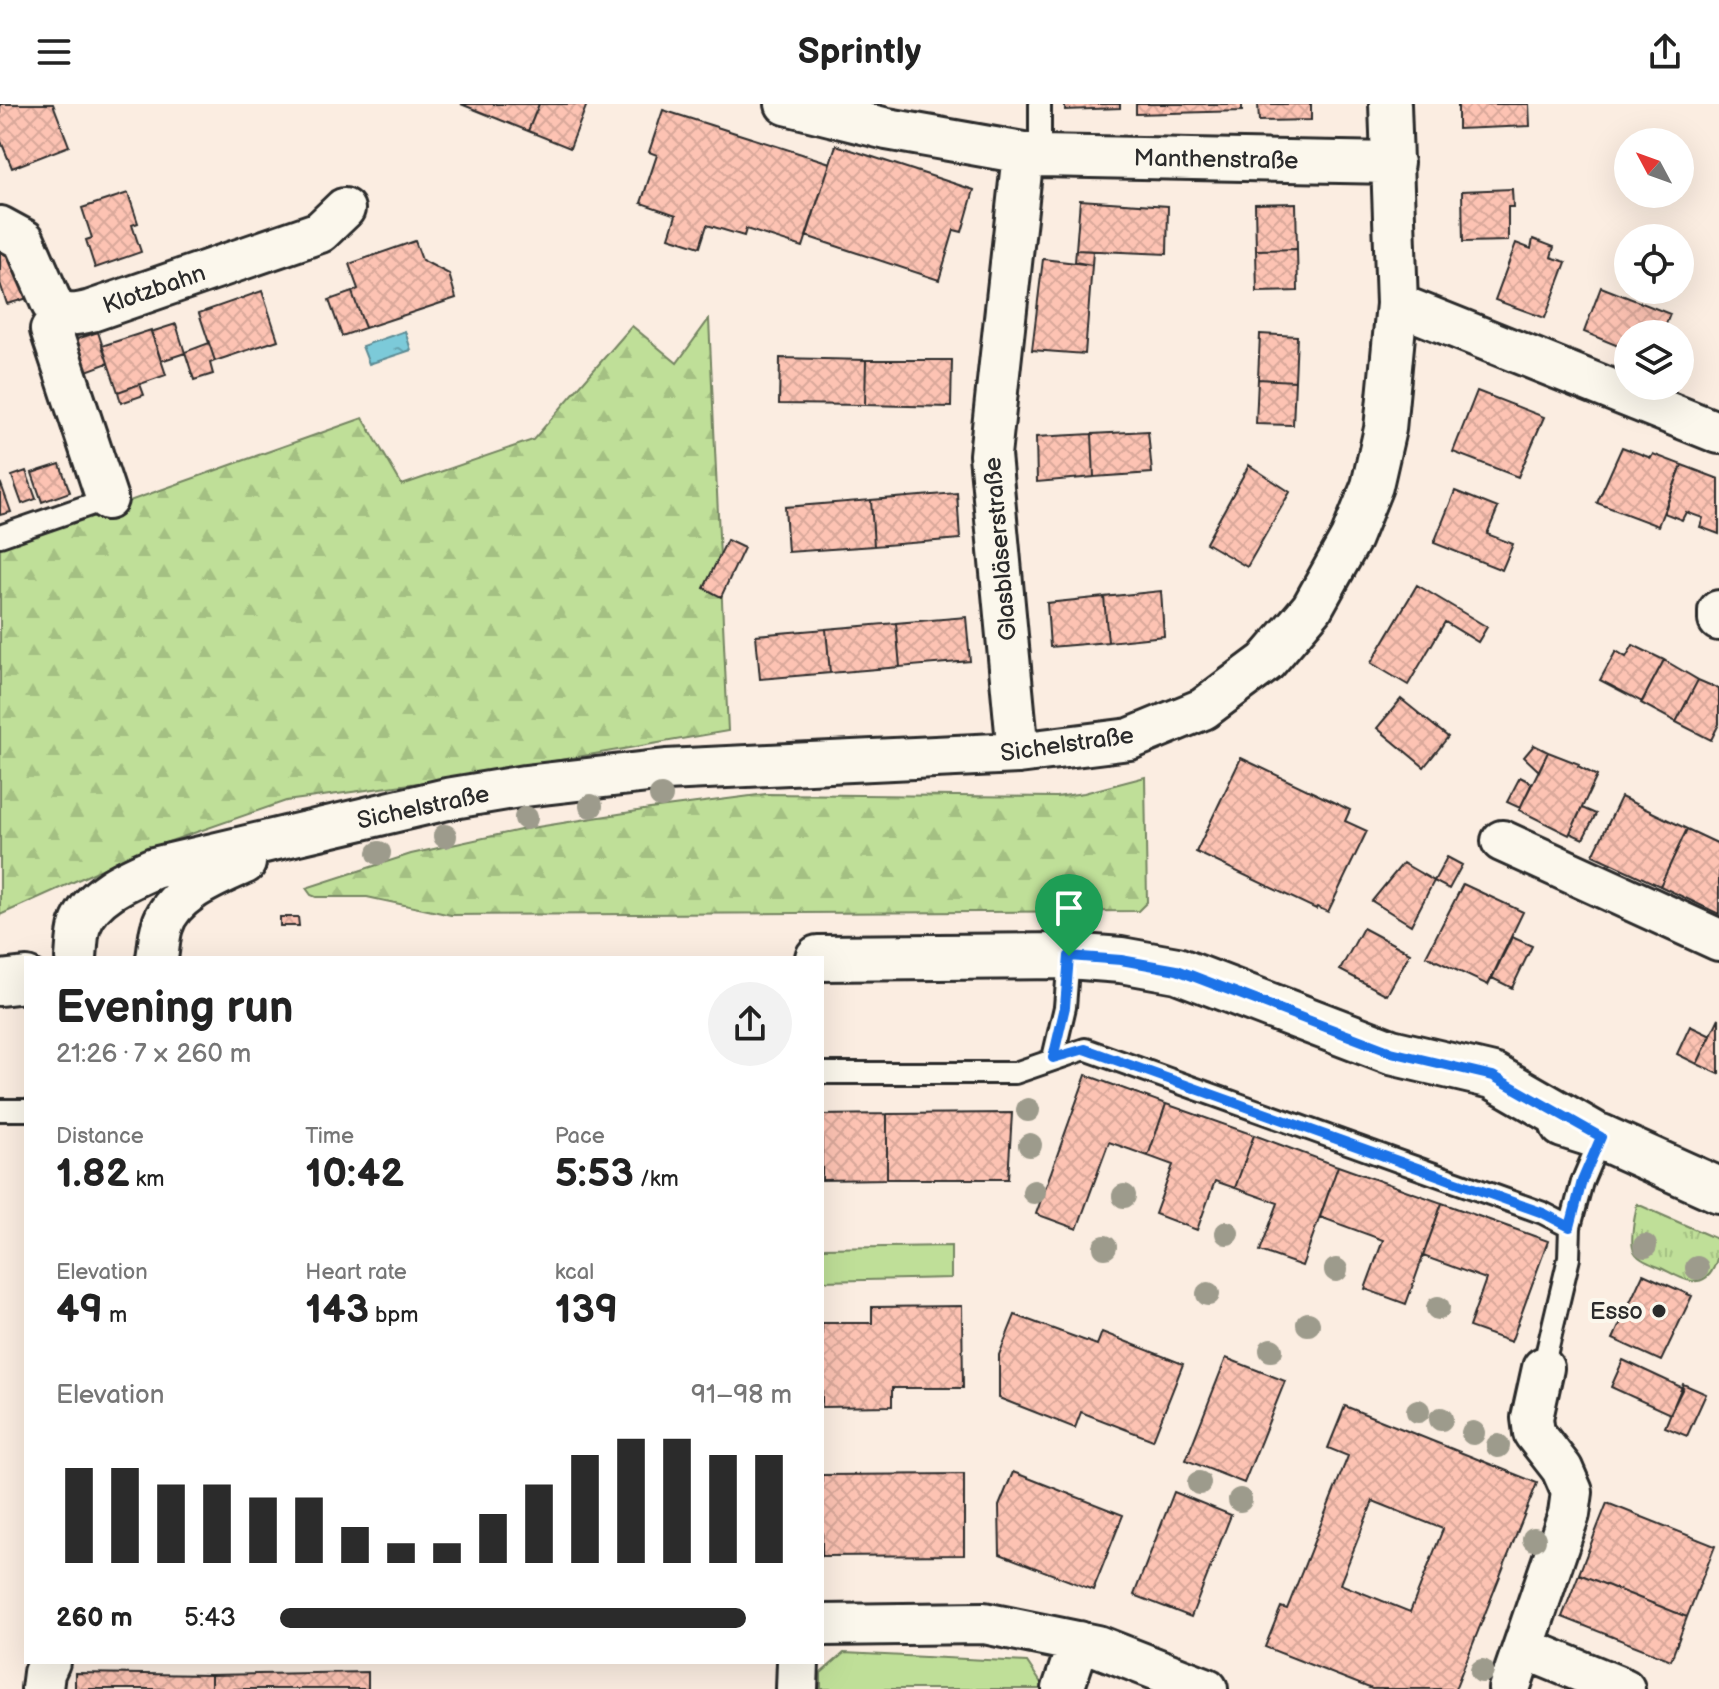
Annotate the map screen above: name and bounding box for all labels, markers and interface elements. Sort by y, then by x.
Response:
icon: menu [32,30,76,74]
icon: share [1643,30,1687,74]
text: Sprintly [798,31,921,74]
north arrow [1614,128,1694,208]
map controls [1614,128,1694,400]
street label: Manthenstraße [1133,144,1299,175]
button: locate [1614,224,1694,304]
street label: Klotzbahn [99,258,209,321]
button: layers [1614,320,1694,400]
street label: Glasbläserstraße [978,456,1023,642]
street label: Sichelstraße [999,721,1136,768]
street label: Sichelstraße [354,779,492,836]
pin [1035,874,1103,956]
icon: arrive [1047,886,1091,930]
text: Evening run [56,982,293,1035]
button: share [708,982,792,1066]
text: 21:26 · 7 × 260 m [56,1039,251,1070]
text: Distance [56,1123,144,1150]
text: Time [305,1123,354,1150]
text: Pace [555,1123,605,1150]
text: 1.82 [56,1150,130,1198]
text: 10:42 [305,1150,404,1198]
text: 5:53 [555,1150,634,1198]
text: km [130,1166,165,1193]
text: /km [634,1166,679,1193]
text: Elevation [56,1259,148,1286]
text: Heart rate [305,1259,407,1286]
text: kcal [555,1259,594,1286]
text: 49 [56,1286,103,1334]
text: 143 [305,1286,369,1334]
text: 139 [555,1286,618,1334]
place label: Esso [1590,1297,1643,1326]
text: m [103,1302,127,1329]
text: bpm [369,1302,418,1329]
marker: Esso [1650,1302,1668,1320]
text: Elevation [56,1380,164,1411]
text: 91–98 m [691,1380,792,1411]
text: 260 m [56,1603,133,1634]
text: 5:43 [184,1603,236,1634]

